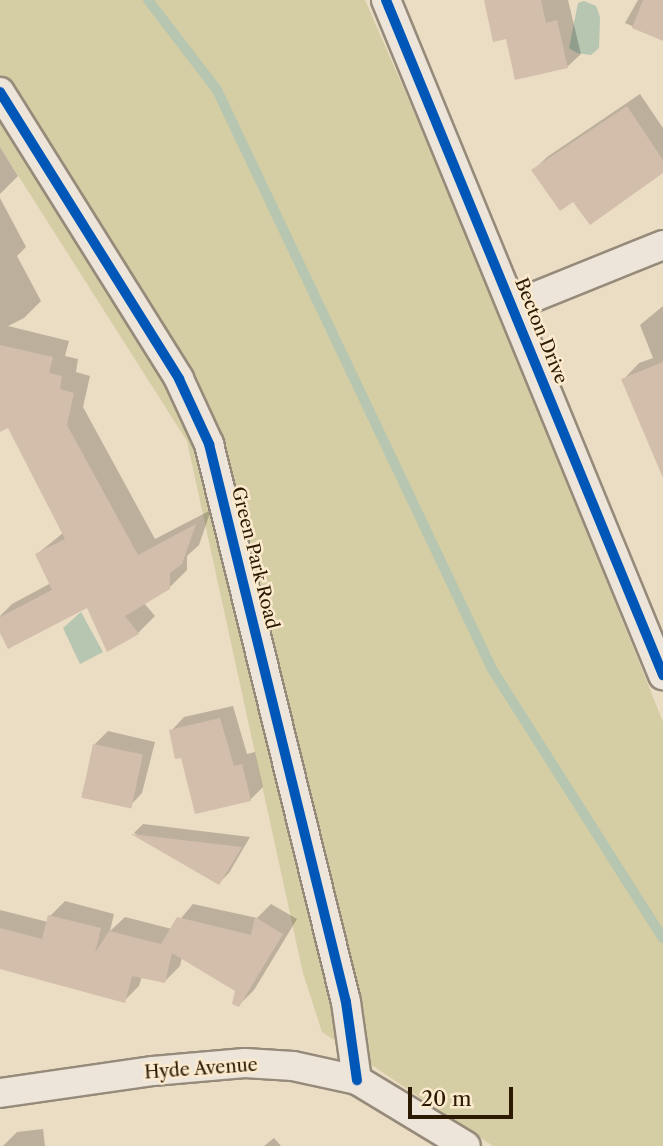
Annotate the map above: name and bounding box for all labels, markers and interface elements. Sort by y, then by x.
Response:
street label: Becton Drive [510,275,572,387]
street label: Green Park Road [227,484,283,632]
street label: Hyde Avenue [143,1054,259,1084]
scale bar [411,1072,516,1116]
text: 20 m [421,1086,472,1111]

